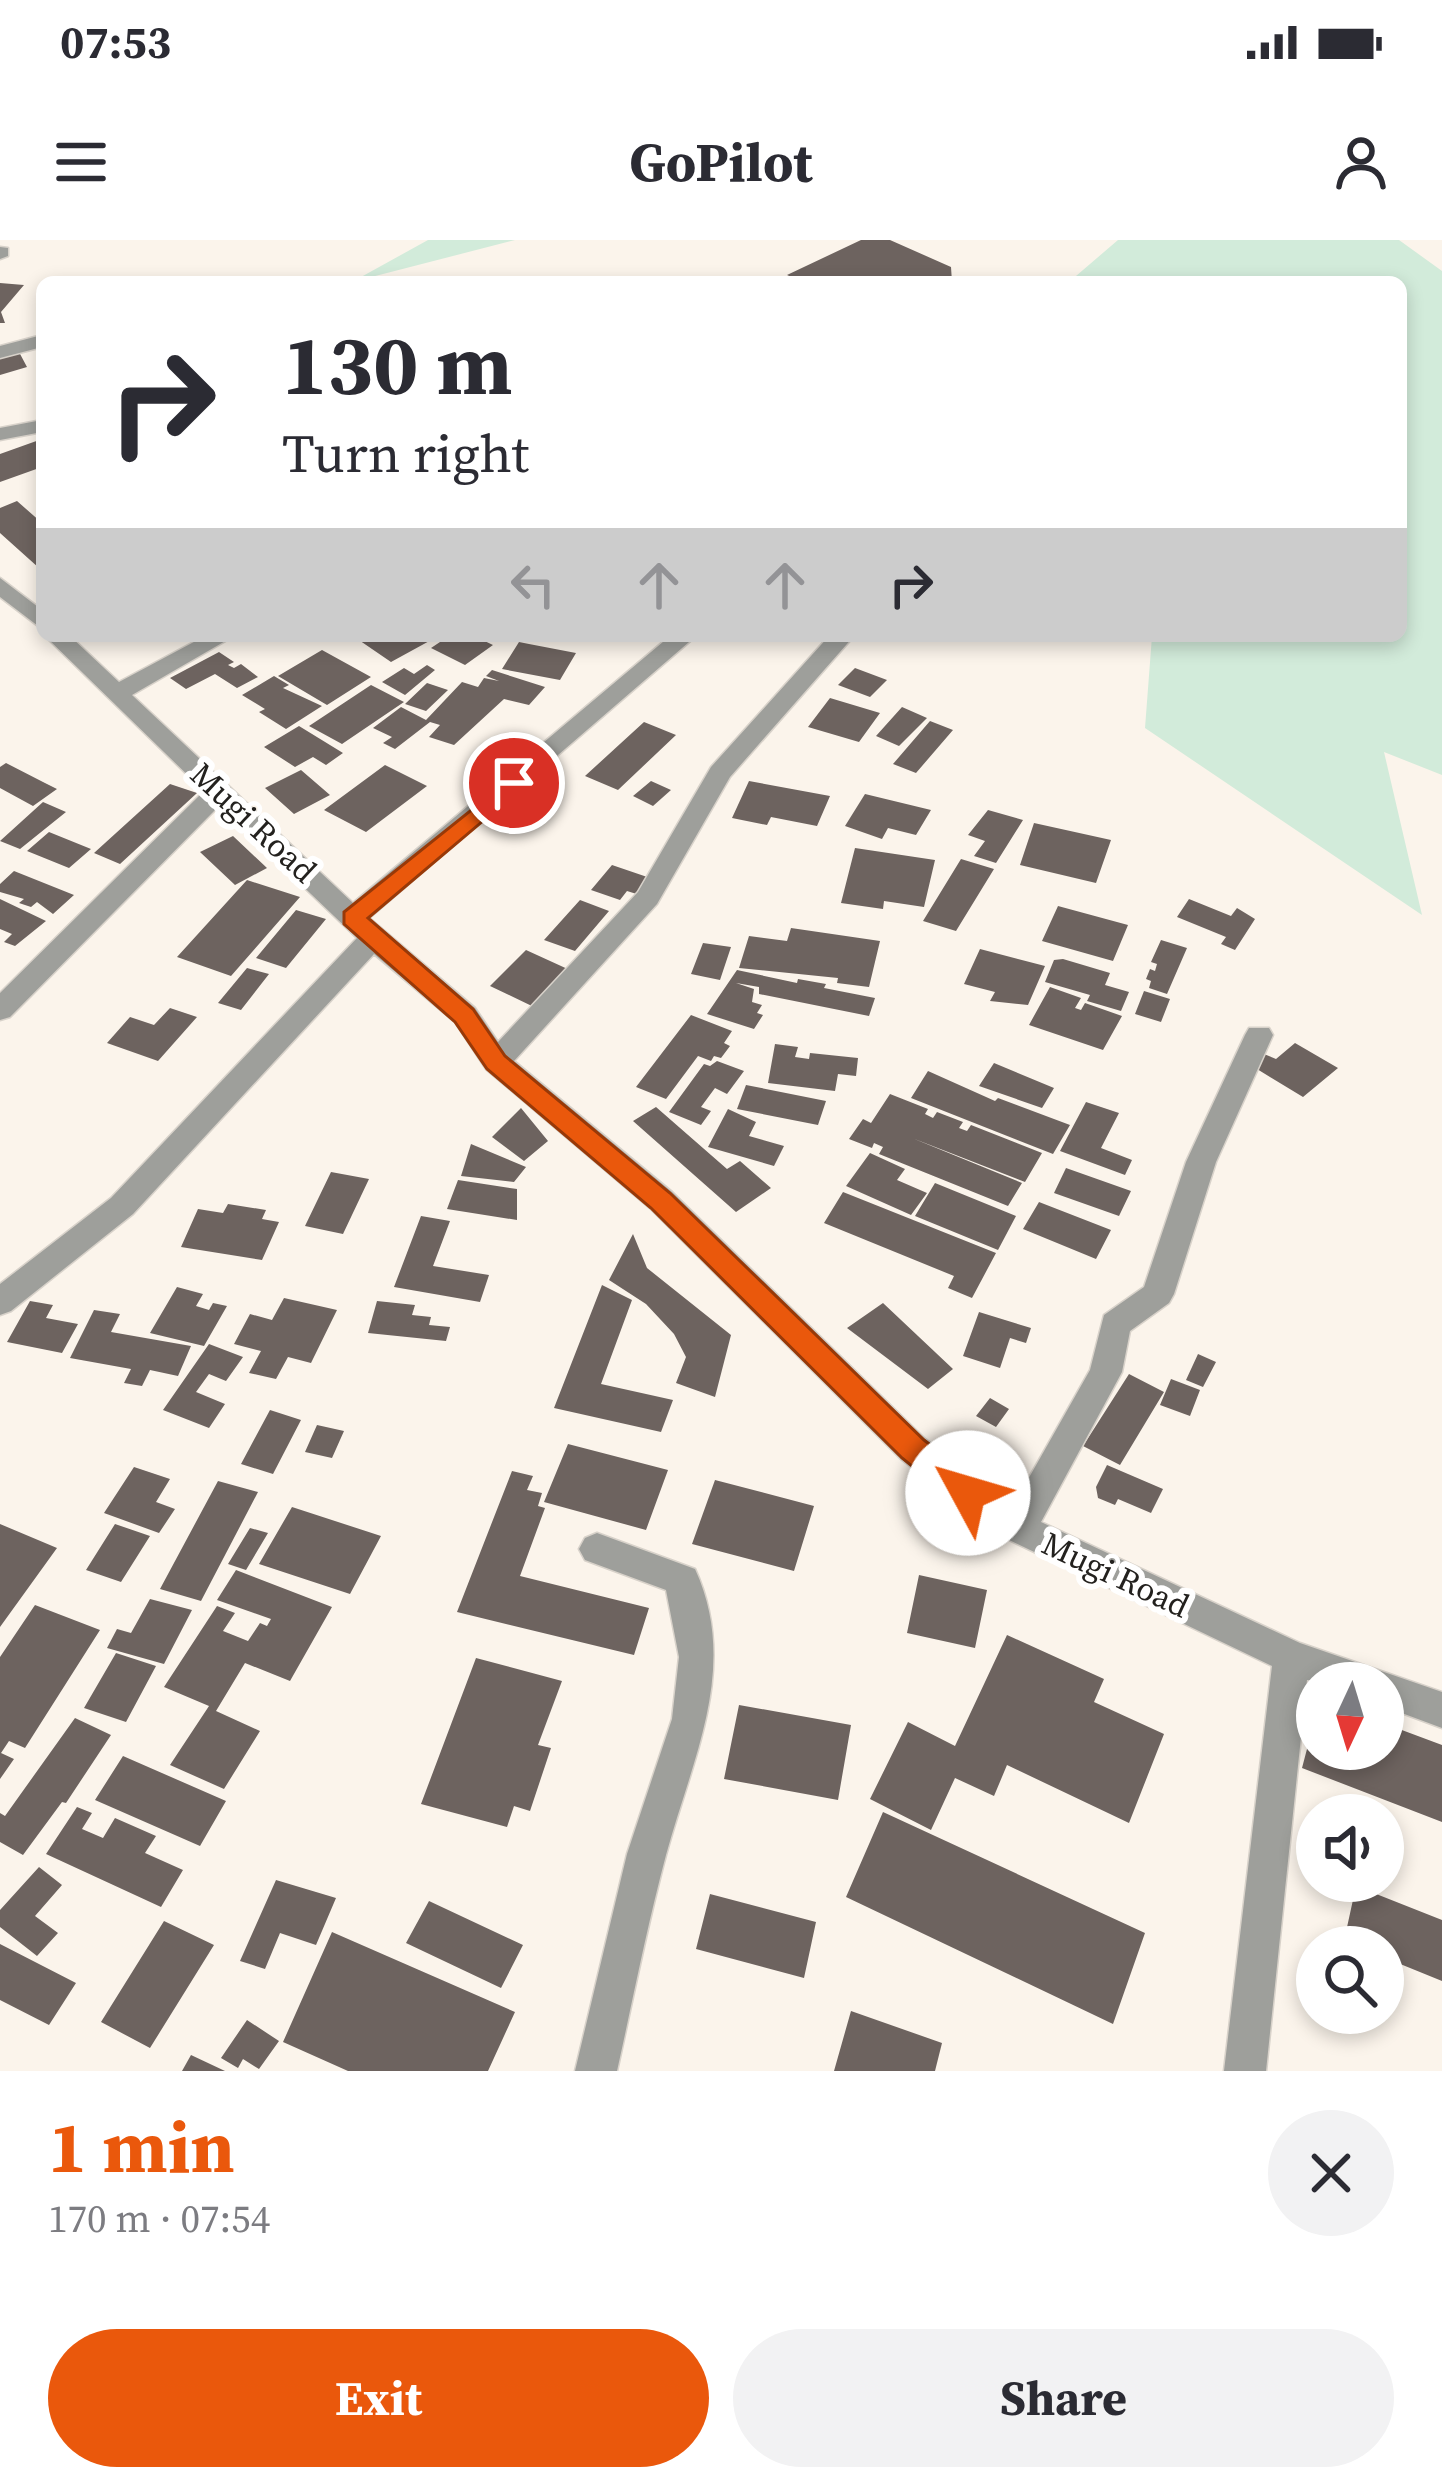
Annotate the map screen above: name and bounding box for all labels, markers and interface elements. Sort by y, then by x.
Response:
text: 07:53 [60,11,171,73]
text: GoPilot [629,125,813,199]
icon: menu [48,129,114,195]
icon: person [1328,129,1394,195]
text: 130 m [282,307,513,422]
icon: right [84,324,240,480]
text: Turn right [282,416,529,490]
icon: left [500,552,566,618]
icon: ahead [626,552,692,618]
icon: ahead [752,552,818,618]
icon: right [878,552,944,618]
pin [463,732,565,834]
icon: arrive [481,750,547,816]
street label: Mugi Road [181,752,327,893]
position arrow [905,1430,1031,1556]
street label: Mugi Road [1035,1521,1197,1628]
north arrow [1296,1662,1404,1770]
map controls [1296,1662,1404,2034]
button: sound [1296,1794,1404,1902]
button: search [1296,1926,1404,2034]
text: 1 min [48,2097,235,2196]
button: close [1268,2110,1394,2236]
text: 170 m · 07:54 [48,2192,270,2245]
button: Exit [48,2329,709,2467]
button: Share [733,2329,1394,2467]

